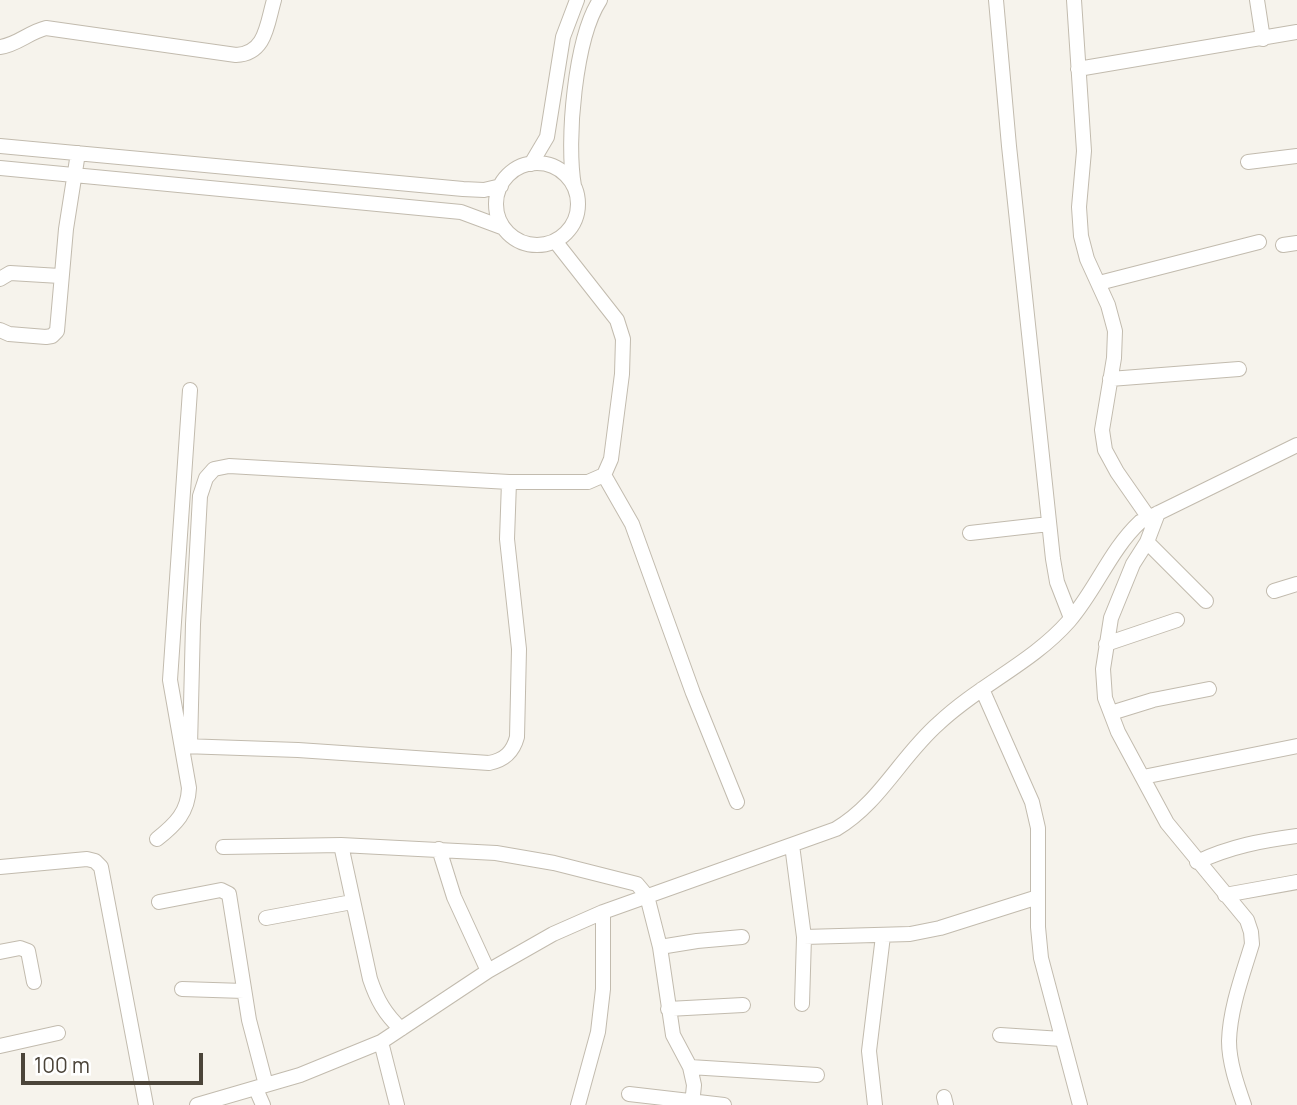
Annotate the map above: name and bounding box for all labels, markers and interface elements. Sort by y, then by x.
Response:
scale bar [24,1038,206,1082]
text: 100 m [34,1051,90,1079]

